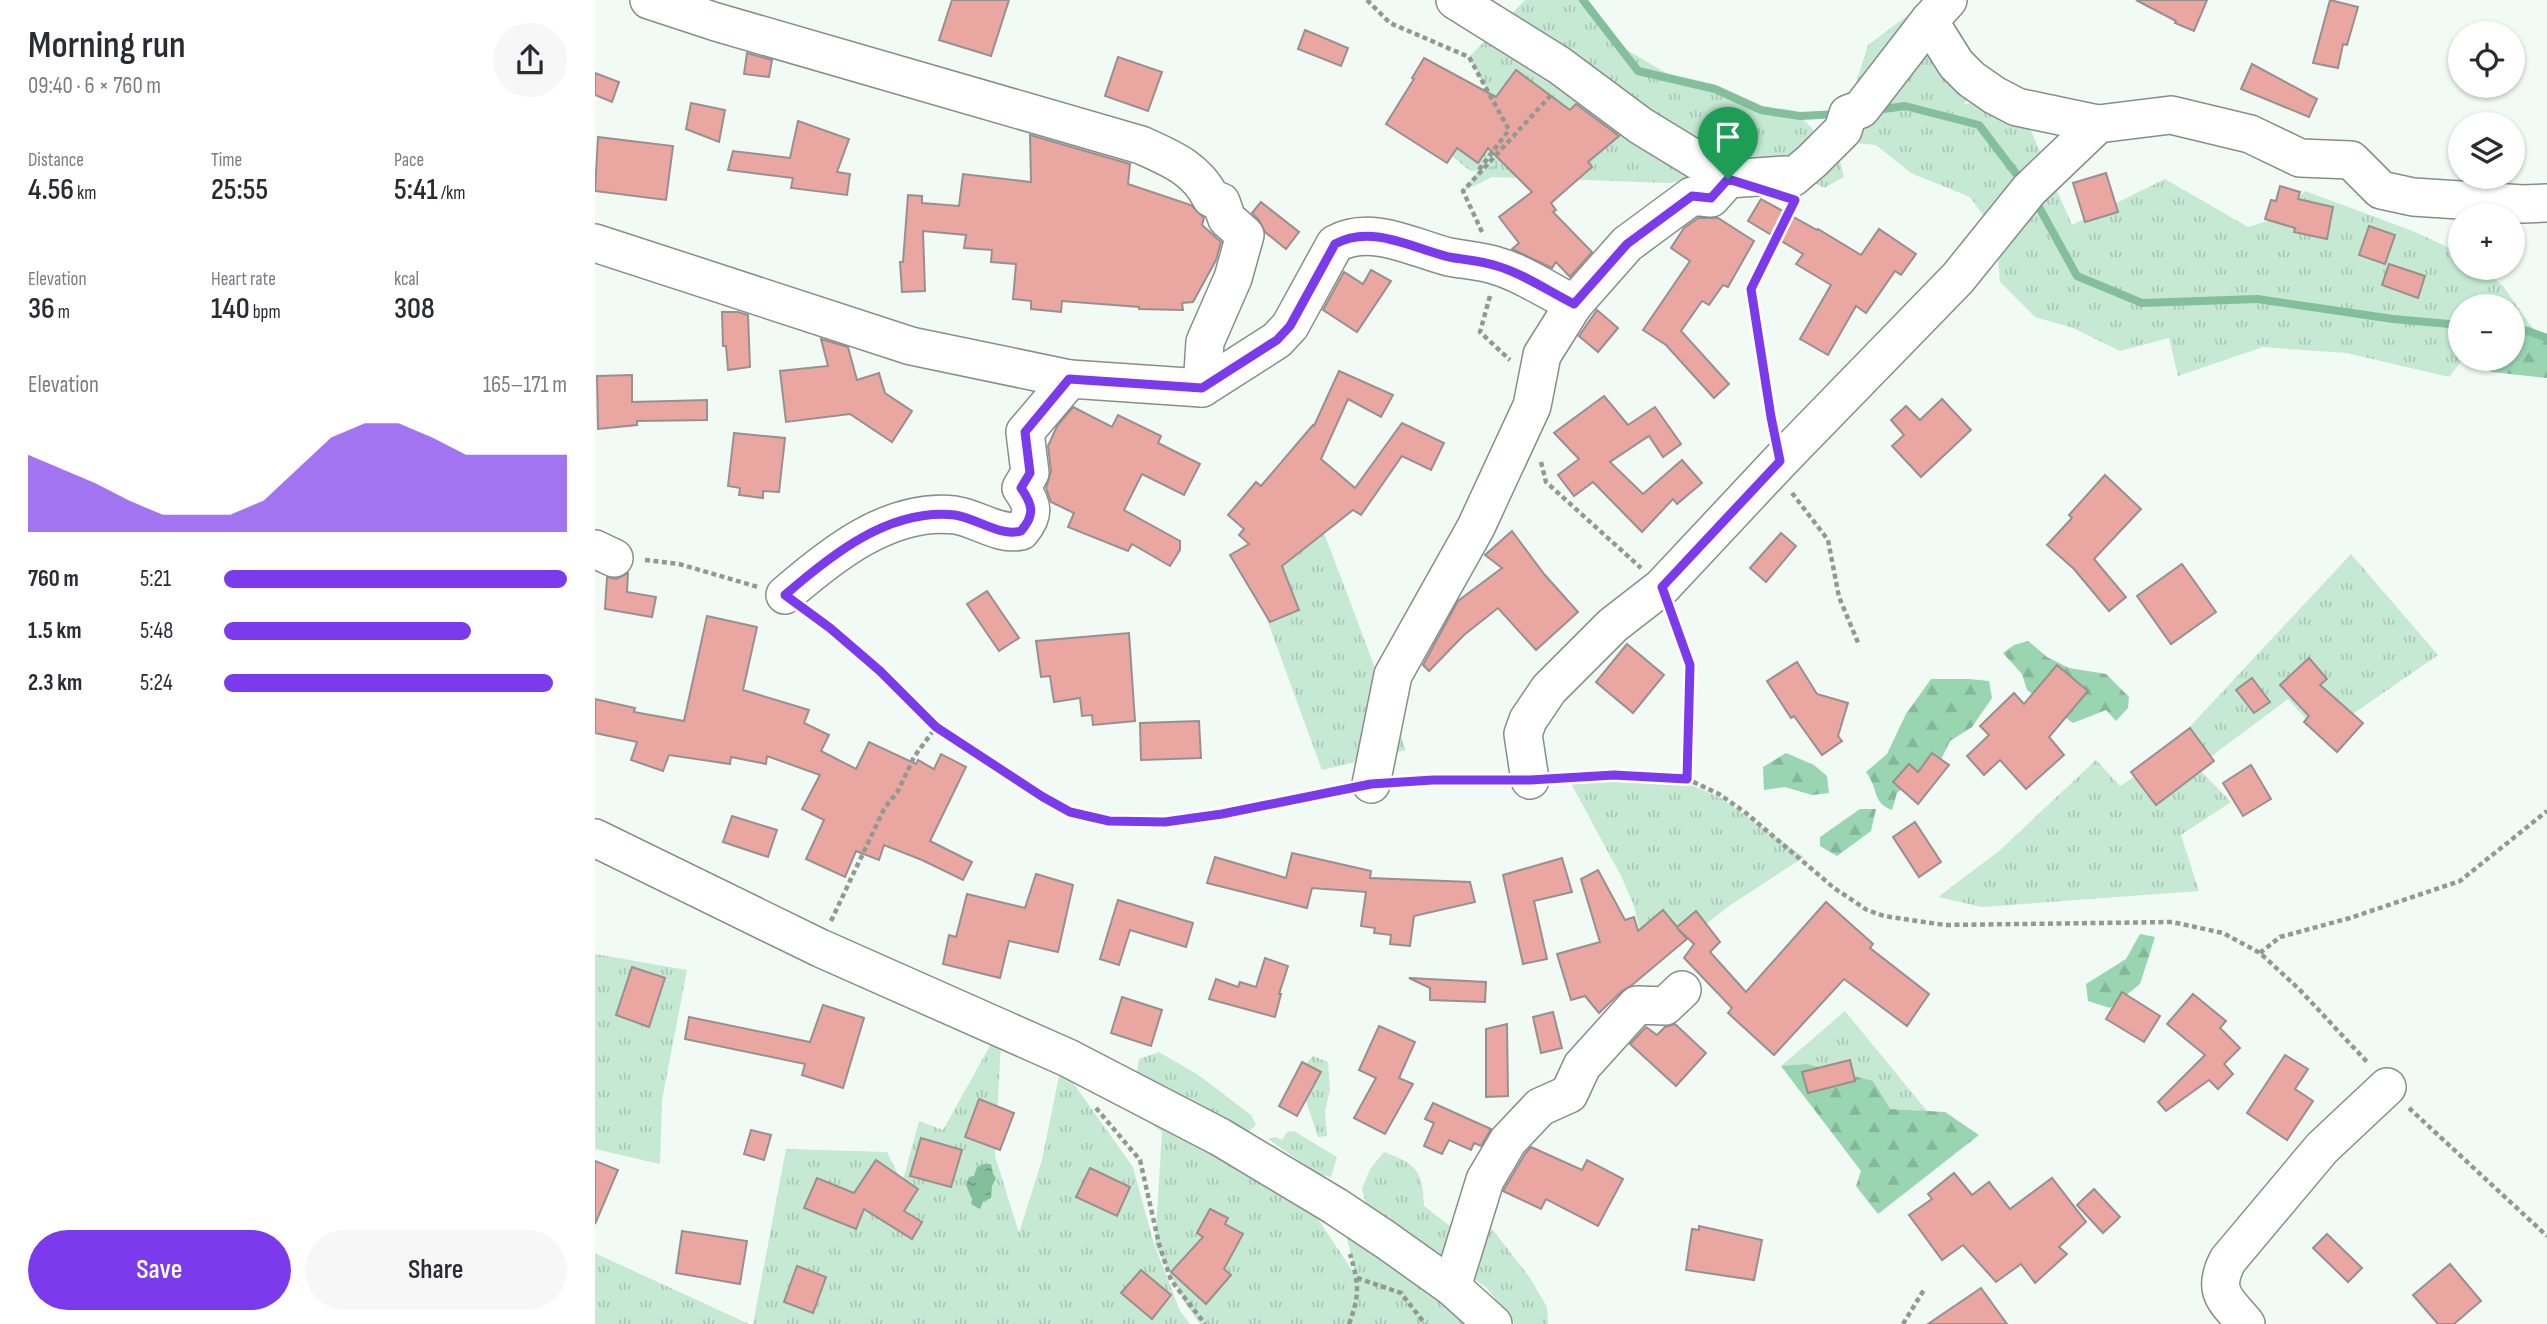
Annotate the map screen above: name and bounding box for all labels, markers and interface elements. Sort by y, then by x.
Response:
map controls [2448,21,2525,371]
button: locate [2448,21,2525,98]
text: Morning run [28,23,186,68]
button: share [493,23,567,97]
text: 09:40 · 6 × 760 m [28,72,161,100]
pin [1698,107,1758,179]
button: layers [2448,112,2525,189]
icon: arrive [1709,118,1747,156]
text: Distance [28,149,84,172]
text: Time [211,149,242,172]
text: Pace [394,149,424,172]
text: 4.56 [28,172,74,208]
text: 25:55 [211,172,268,208]
text: 5:41 [394,172,438,208]
text: km [74,182,97,205]
text: /km [438,182,465,205]
button: + [2448,203,2525,280]
text: Elevation [28,268,87,291]
text: Heart rate [211,268,276,291]
text: kcal [394,268,419,291]
text: 36 [28,291,55,327]
text: 140 [211,291,250,327]
text: 308 [394,291,435,327]
button: − [2448,294,2525,371]
text: m [55,301,70,324]
text: bpm [250,301,281,324]
text: Elevation [28,371,99,399]
text: 165–171 m [483,371,567,399]
text: 760 m [28,565,79,593]
text: 5:21 [140,565,171,593]
text: 1.5 km [28,617,81,645]
text: 5:48 [140,617,173,645]
text: 2.3 km [28,669,82,697]
text: 5:24 [140,669,173,697]
button: Save [28,1230,291,1310]
button: Share [305,1230,567,1310]

